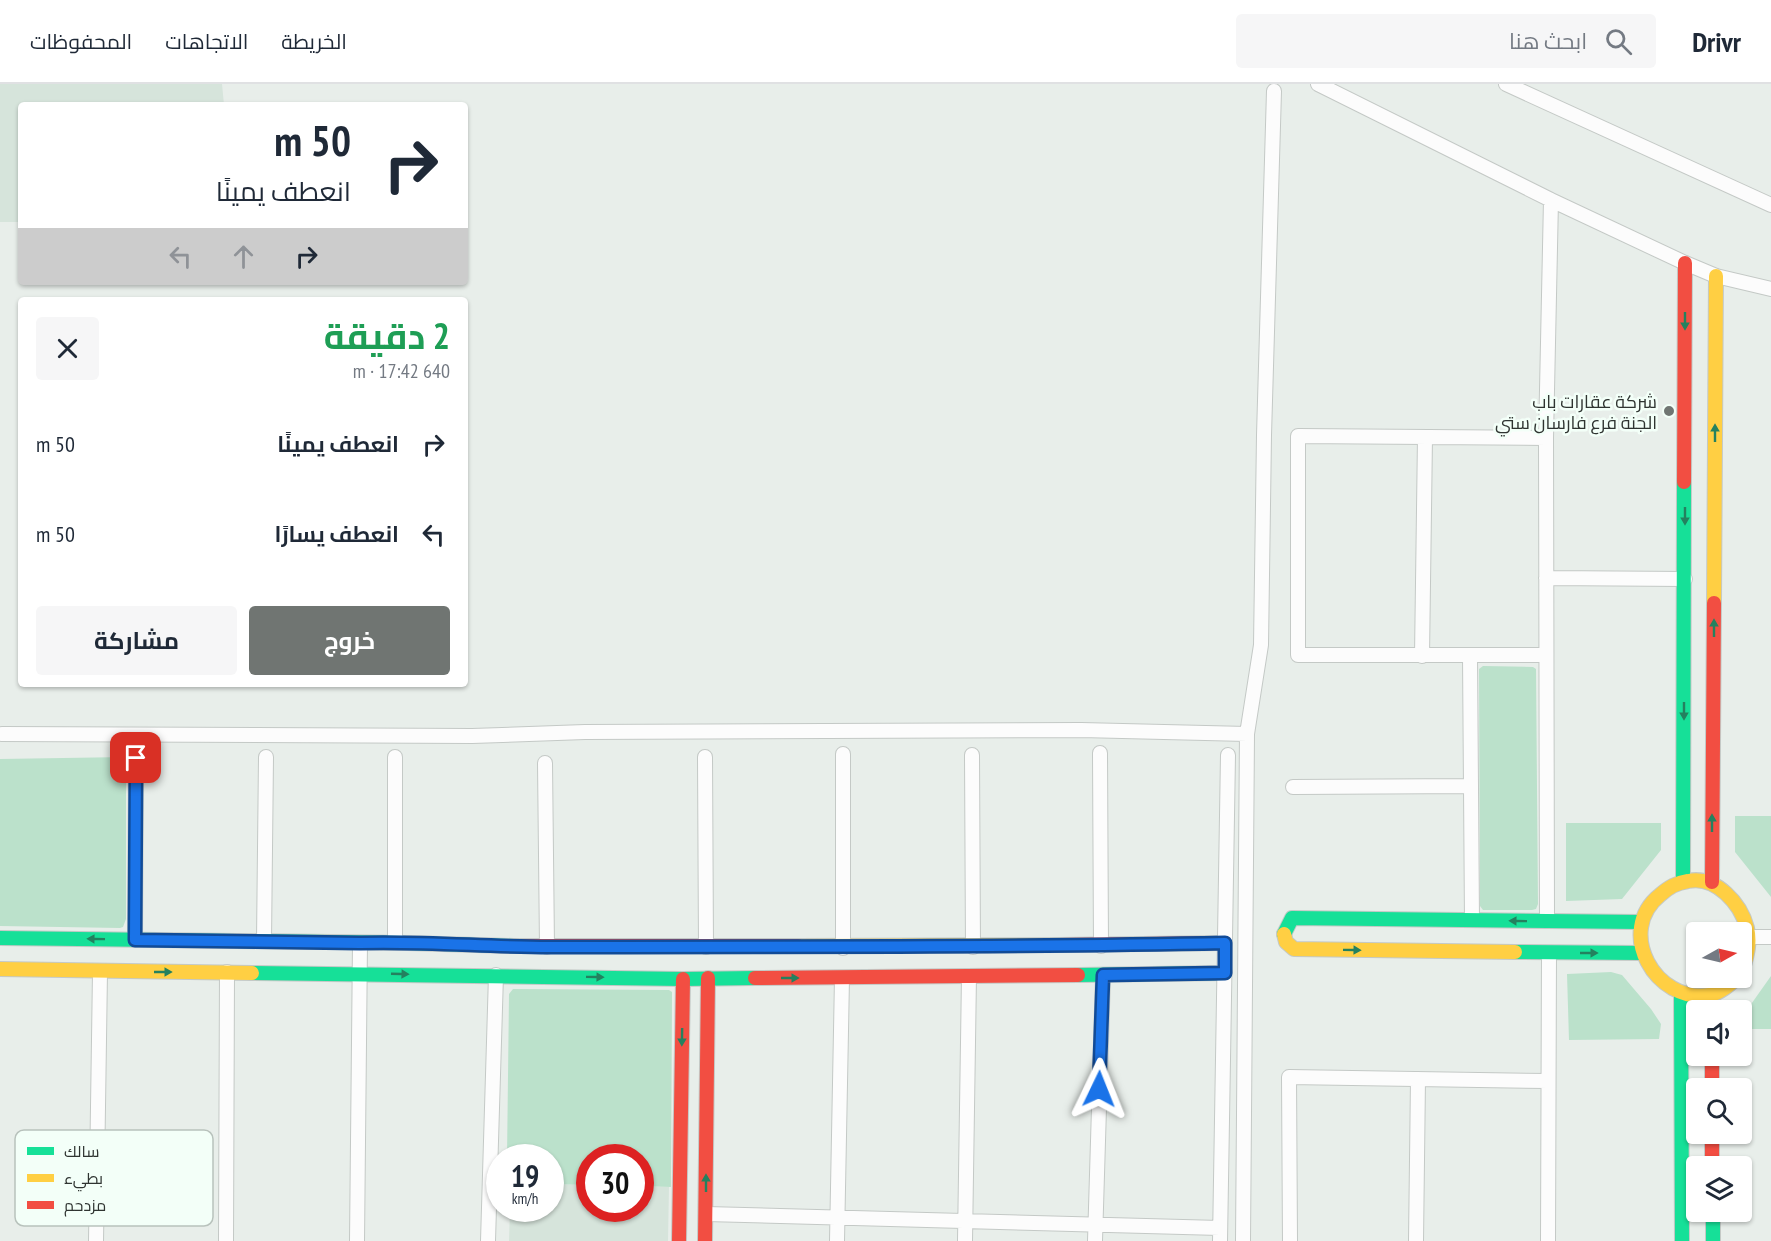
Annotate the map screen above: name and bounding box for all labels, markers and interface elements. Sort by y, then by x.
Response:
search box [1236,14,1656,68]
text: Drivr [1692,23,1741,60]
icon: search [1602,25,1635,58]
text: ابحث هنا [1509,27,1587,55]
text: المحفوظات [30,28,132,55]
text: الاتجاهات [165,28,248,55]
text: الخريطة [281,28,347,55]
text: 50 m [274,113,351,168]
icon: right [372,126,450,204]
text: انعطف يمينًا [216,174,351,208]
icon: left [164,240,197,273]
icon: ahead [227,240,260,273]
icon: right [290,240,323,273]
text: 2 دقيقة [324,312,450,359]
one-way arrow [1680,312,1690,331]
button: close [36,317,99,380]
text: 640 m · 17:42 [353,358,450,384]
place label: شرکة عقارات باب الجنة فرع فارسان ستي [1495,390,1657,437]
marker: شرکة عقارات باب الجنة فرع فارسان ستي [1662,404,1676,418]
one-way arrow [1710,424,1720,443]
icon: right [417,428,450,461]
text: 50 m [36,430,75,458]
text: انعطف يمينًا [277,430,399,458]
one-way arrow [1680,507,1690,526]
icon: left [417,518,450,551]
text: 50 m [36,520,75,548]
text: انعطف يسارًا [275,520,399,548]
button: مشاركة [36,606,237,675]
button: خروج [249,606,450,675]
one-way arrow [1709,619,1719,638]
one-way arrow [1679,702,1689,721]
pin [110,732,161,783]
icon: arrive [119,741,152,774]
one-way arrow [1707,814,1717,833]
one-way arrow [1509,916,1528,925]
north arrow [1686,922,1752,988]
map controls [1686,922,1752,1222]
one-way arrow [86,934,105,944]
one-way arrow [1343,945,1362,955]
one-way arrow [1580,948,1599,958]
one-way arrow [154,967,173,977]
one-way arrow [391,970,410,979]
one-way arrow [586,972,605,982]
one-way arrow [781,973,800,983]
button: sound [1686,1000,1752,1066]
one-way arrow [678,1028,687,1047]
position arrow [1067,1057,1131,1121]
button: search [1686,1078,1752,1144]
legend [15,1130,213,1226]
text: سالك [64,1141,99,1161]
speed limit sign: 30 [576,1144,654,1222]
text: 19 [511,1156,539,1195]
button: layers [1686,1156,1752,1222]
text: بطيء [64,1168,103,1192]
one-way arrow [701,1173,711,1192]
text: km/h [512,1189,538,1208]
text: مزدحم [64,1195,106,1217]

